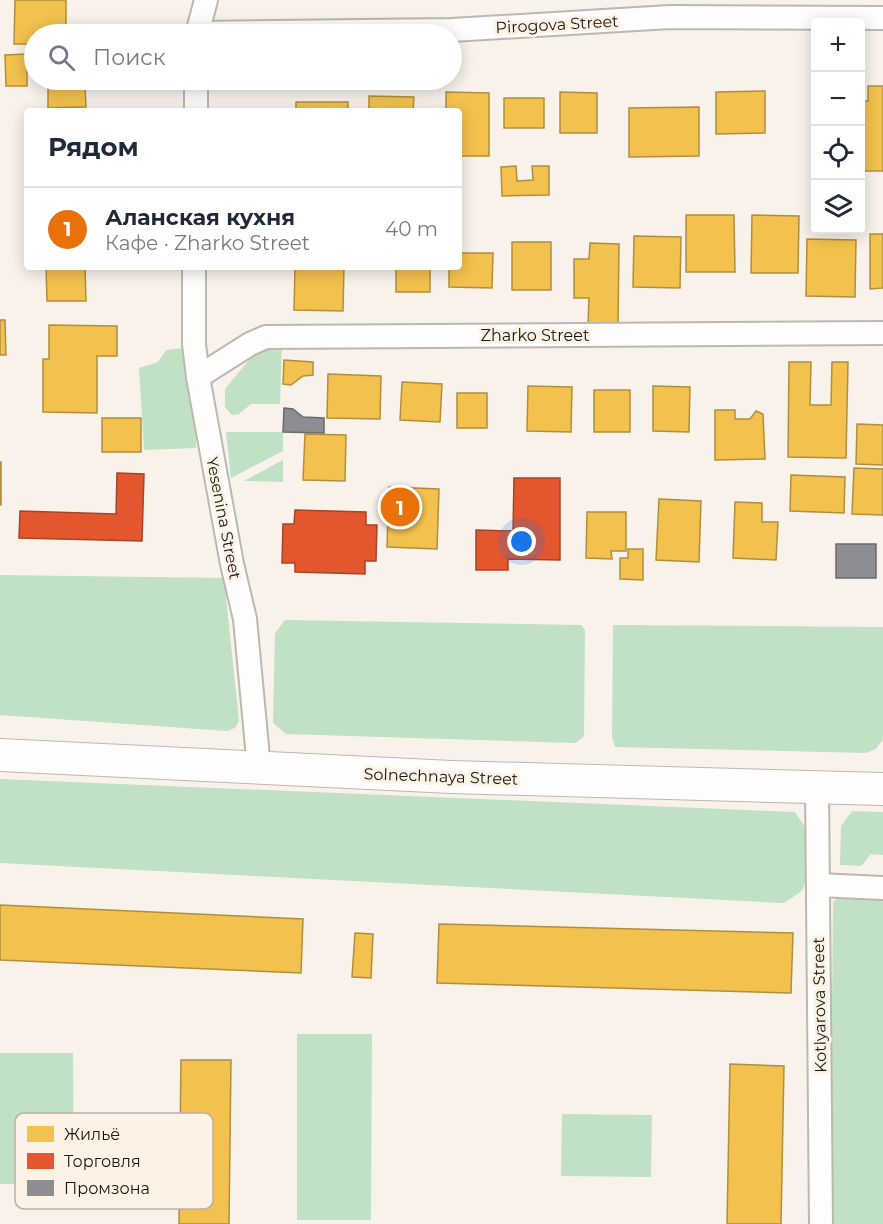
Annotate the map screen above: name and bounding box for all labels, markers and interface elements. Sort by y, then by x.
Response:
street label: Pirogova Street [495,12,620,37]
map controls [811,18,865,234]
button: + [811,18,865,72]
search box [24,24,462,90]
icon: search [45,41,78,74]
text: Поиск [93,44,165,71]
button: − [811,72,865,126]
button: locate [811,126,865,180]
text: Рядом [48,131,139,163]
button: layers [811,180,865,234]
text: Аланская кухня [105,204,295,231]
text: 1 [64,217,71,241]
text: 40 m [385,217,438,241]
text: Кафе · Zharko Street [105,231,310,255]
street label: Zharko Street [481,326,590,345]
street label: Yesenina Street [202,455,245,581]
pin: 1 [380,484,420,530]
your location [507,527,536,556]
street label: Solnechnaya Street [363,764,519,789]
street label: Kotlyarova Street [809,936,830,1073]
legend [15,1113,213,1209]
text: Жильё [64,1125,120,1144]
text: Торговля [64,1152,141,1171]
text: Промзона [64,1179,150,1198]

